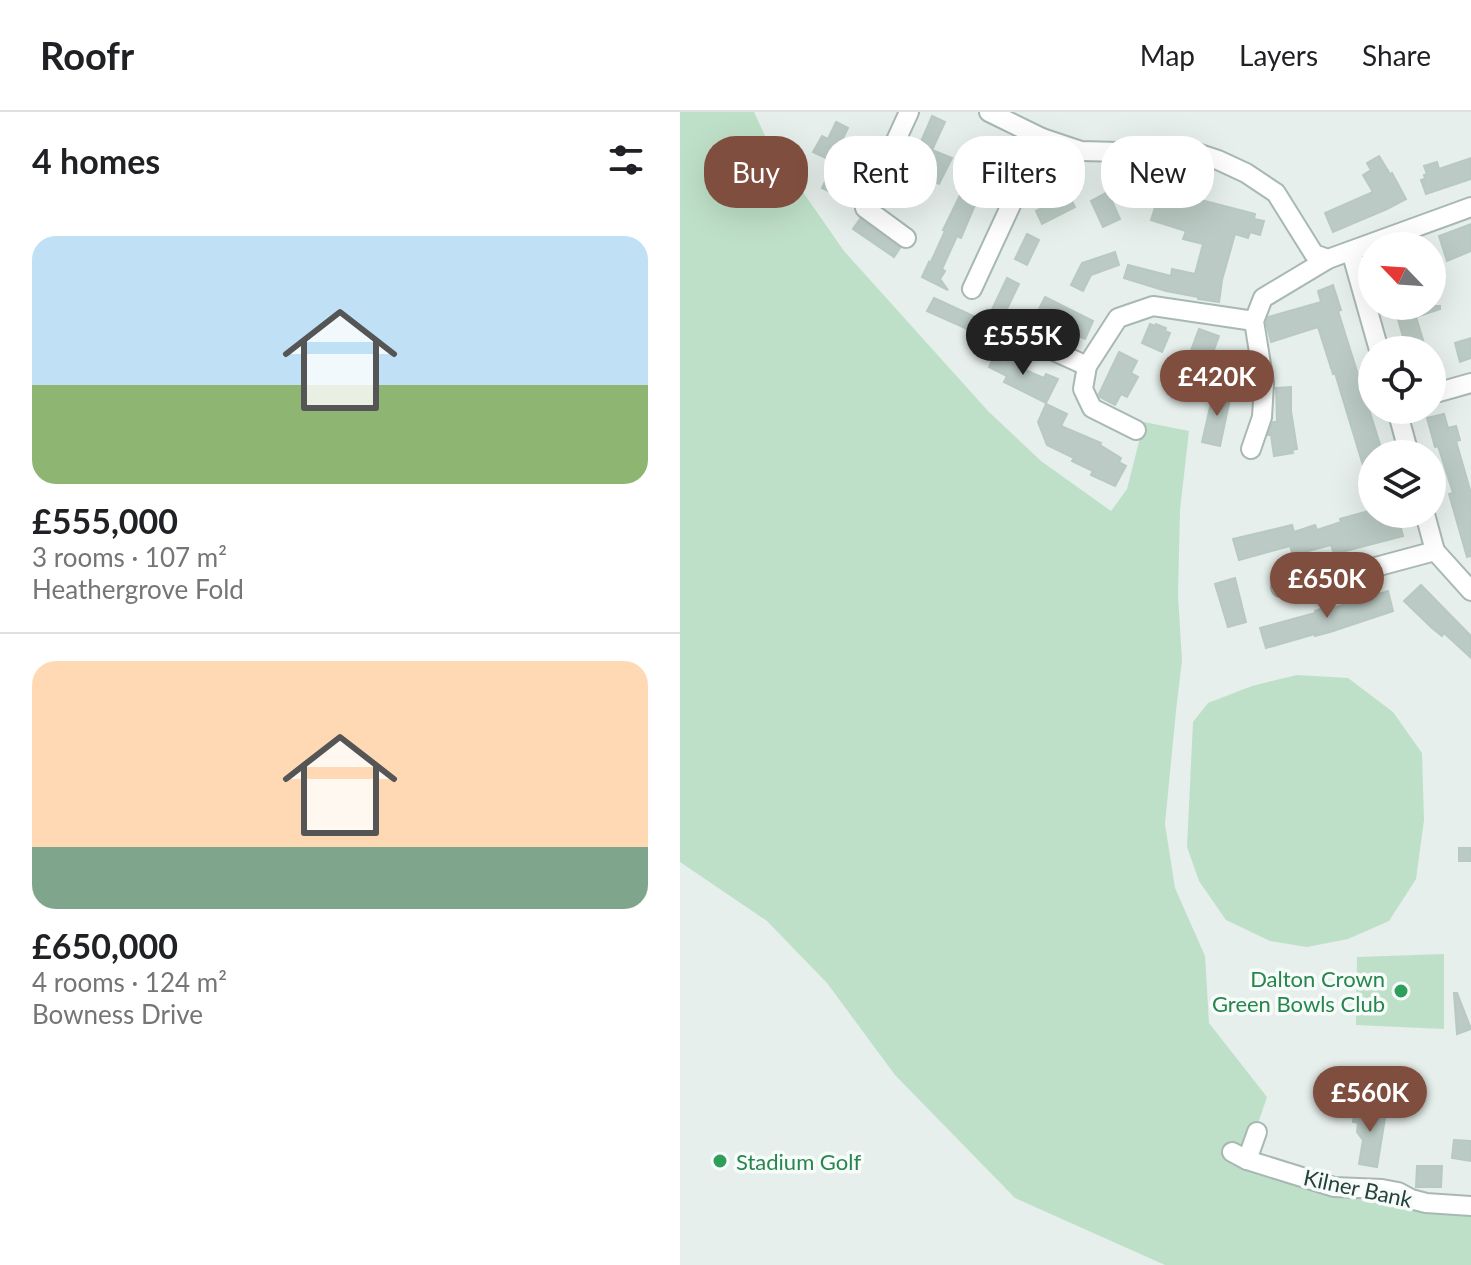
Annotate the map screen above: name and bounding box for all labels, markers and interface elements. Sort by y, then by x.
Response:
text: Roofr [40,32,134,78]
text: Map [1140,38,1195,72]
text: Layers [1239,38,1318,72]
text: Share [1362,38,1431,72]
chip: Buy [704,136,808,208]
chip: Rent [824,136,937,208]
chip: Filters [953,136,1085,208]
chip: New [1101,136,1214,208]
icon: filters [604,138,648,182]
text: 4 homes [32,140,160,181]
north arrow [1358,232,1446,320]
map controls [1358,232,1446,528]
icon: home [268,288,412,432]
pin: £555K [967,309,1079,377]
text: £555K [984,319,1062,351]
button: locate [1358,336,1446,424]
pin: £420K [1161,350,1273,418]
text: £420K [1178,360,1256,392]
button: layers [1358,440,1446,528]
text: £555,000 [32,500,178,541]
text: 3 rooms · 107 m² [32,541,227,573]
pin: £650K [1271,552,1383,620]
text: £650K [1288,562,1366,594]
text: Heathergrove Fold [32,573,244,605]
icon: home [268,713,412,857]
text: £650,000 [32,925,178,966]
place label: Dalton Crown Green Bowls Club [1212,965,1385,1017]
text: 4 rooms · 124 m² [32,966,227,998]
marker: Dalton Crown Green Bowls Club [1392,982,1410,1000]
text: Bowness Drive [32,998,203,1030]
pin: £560K [1314,1066,1426,1134]
text: £560K [1331,1076,1409,1108]
place label: Stadium Golf [736,1148,861,1175]
marker: Stadium Golf [711,1152,729,1170]
street label: Kilner Bank [1301,1163,1416,1213]

